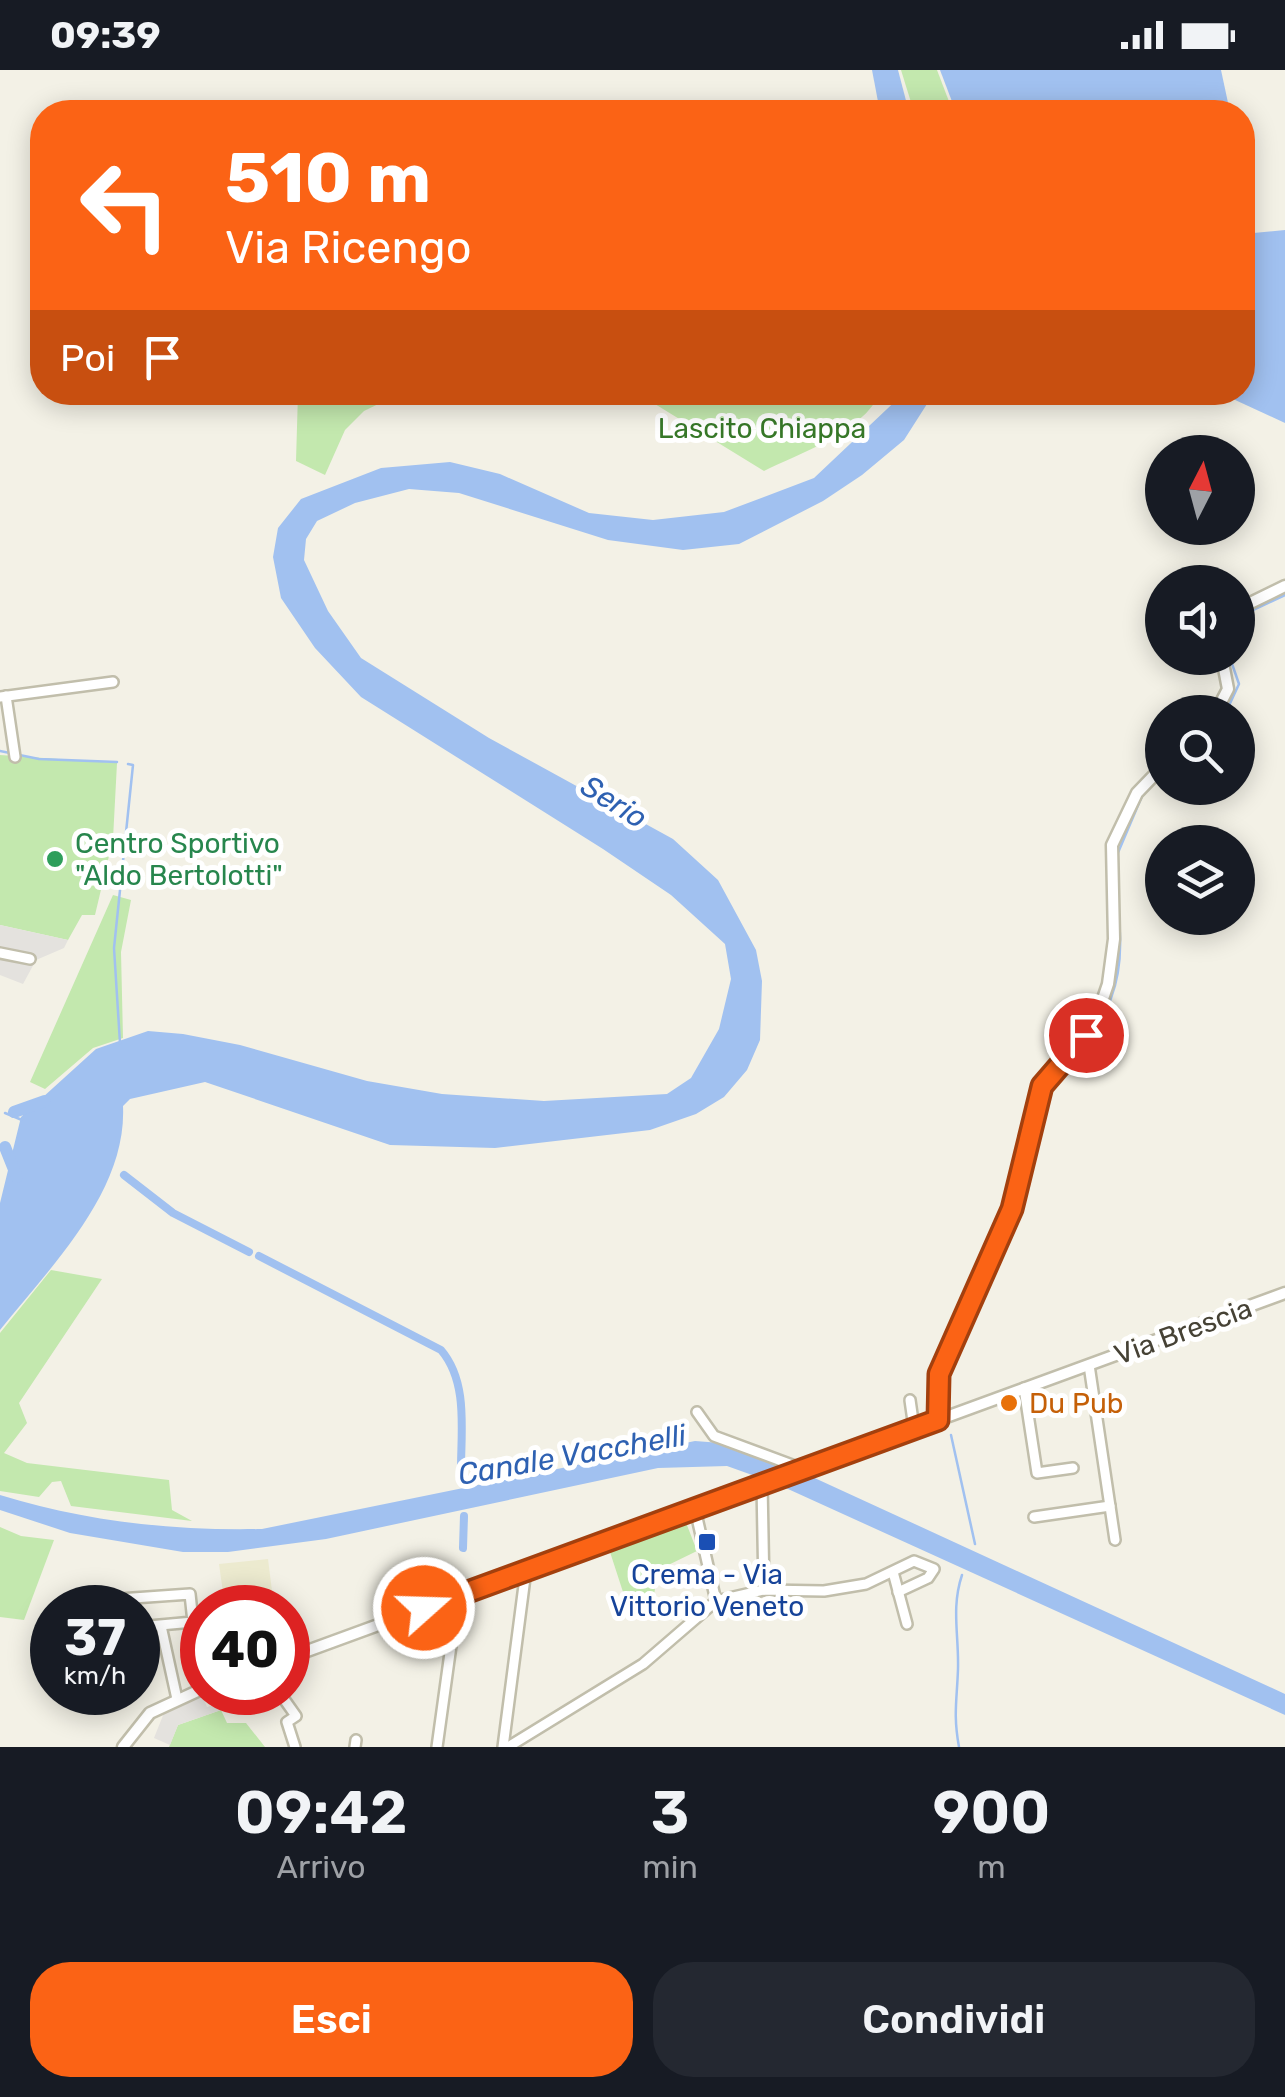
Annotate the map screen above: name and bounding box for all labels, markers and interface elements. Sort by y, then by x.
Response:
text: 09:39 [50,12,161,58]
text: 510 m [225,137,431,220]
icon: left [60,140,190,270]
text: Via Ricengo [225,221,471,274]
icon: arrive [135,330,190,385]
text: Poi [60,335,115,381]
park label: Lascito Chiappa [658,412,866,445]
north arrow [1145,435,1255,545]
map controls [1145,435,1255,935]
button: sound [1145,565,1255,675]
button: search [1145,695,1255,805]
water label: Serio [574,768,654,836]
button: layers [1145,825,1255,935]
place label: Centro Sportivo "Aldo Bertolotti" [75,827,283,892]
marker: Centro Sportivo "Aldo Bertolotti" [44,848,66,870]
pin [1044,993,1129,1078]
icon: arrive [1059,1008,1114,1063]
street label: Via Brescia [1110,1291,1257,1372]
place label: Du Pub [1029,1387,1124,1420]
marker: Du Pub [998,1392,1020,1414]
water label: Canale Vacchelli [455,1417,690,1493]
marker: Crema - Via Vittorio Veneto [696,1531,718,1553]
position arrow [372,1556,476,1660]
place label: Crema - Via Vittorio Veneto [610,1558,804,1623]
speed limit sign: 40 [180,1585,310,1715]
text: 37 [64,1608,126,1668]
text: km/h [64,1661,126,1690]
text: 09:42 [235,1777,408,1848]
text: 3 [651,1777,689,1848]
text: 900 [932,1777,1050,1848]
text: Arrivo [277,1848,366,1886]
text: min [642,1848,698,1886]
text: m [977,1848,1006,1886]
button: Esci [30,1962,633,2077]
button: Condividi [653,1962,1255,2077]

